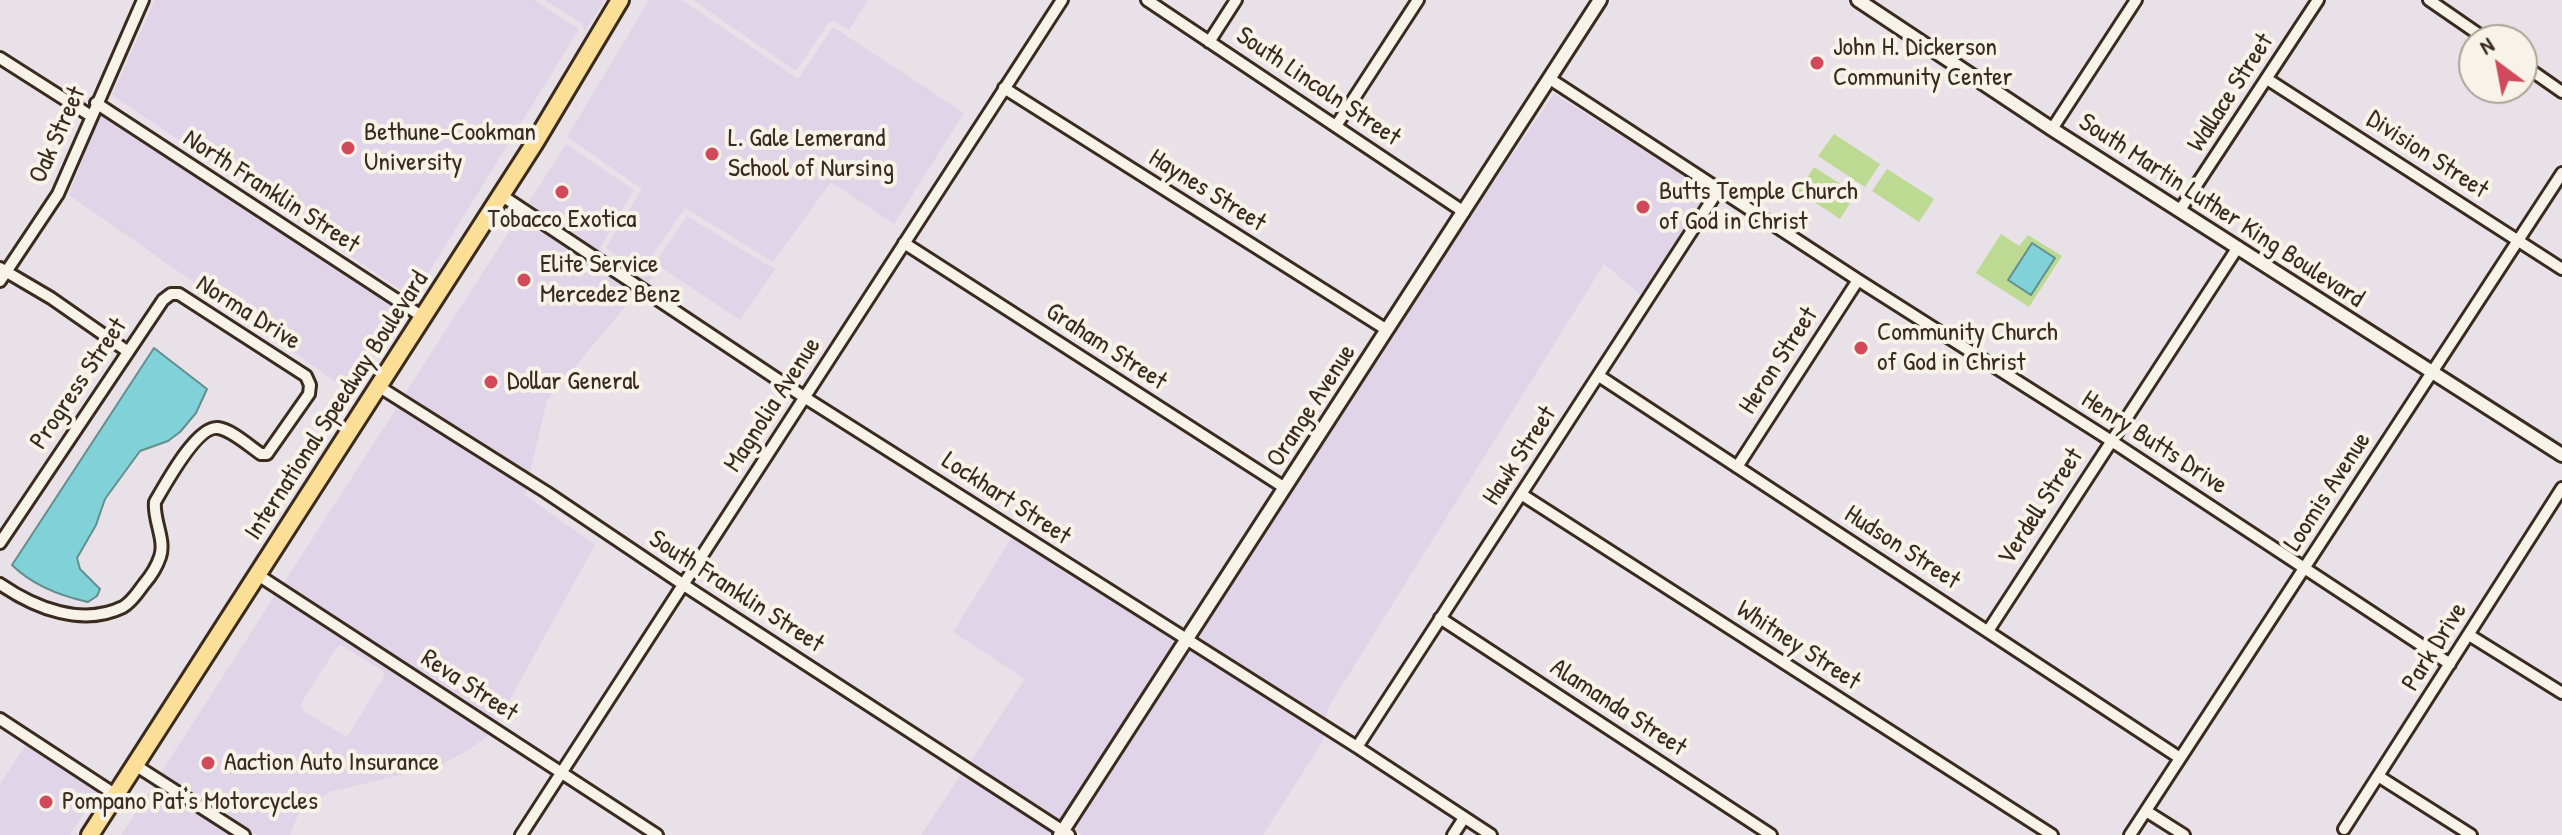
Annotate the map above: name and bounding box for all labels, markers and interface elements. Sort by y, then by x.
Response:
street label: South Lincoln Street [1230,20,1406,154]
north arrow [2458,24,2538,104]
street label: Wallace Street [2181,28,2281,158]
text: N [2473,30,2499,61]
place label: John H. Dickerson Community Center [1833,32,2013,94]
marker: John H. Dickerson Community Center [1808,54,1826,72]
street label: Oak Street [23,82,93,188]
street label: Division Street [2360,104,2494,206]
street label: South Martin Luther King Boulevard [2072,107,2370,315]
place label: Bethune-Cookman University [364,117,536,178]
street label: North Franklin Street [177,123,365,261]
place label: L. Gale Lemerand School of Nursing [728,123,894,184]
marker: Bethune-Cookman University [339,139,357,157]
street label: Haynes Street [1143,143,1271,239]
marker: L. Gale Lemerand School of Nursing [703,145,721,163]
place label: Butts Temple Church of God in Christ [1659,176,1858,238]
marker: Tobacco Exotica [553,183,571,201]
marker: Butts Temple Church of God in Christ [1634,198,1652,216]
place label: Tobacco Exotica [488,204,636,236]
place label: Elite Service Mercedez Benz [540,249,680,310]
street label: International Speedway Boulevard [238,266,436,546]
street label: Norma Drive [190,269,306,357]
marker: Elite Service Mercedez Benz [515,271,533,289]
street label: Graham Street [1040,296,1172,398]
street label: Heron Street [1733,302,1825,420]
street label: Progress Street [24,312,134,456]
place label: Community Church of God in Christ [1877,317,2058,378]
street label: Magnolia Avenue [718,332,828,478]
street label: Orange Avenue [1261,339,1363,473]
marker: Community Church of God in Christ [1852,339,1870,357]
place label: Dollar General [507,366,639,398]
marker: Dollar General [482,373,500,391]
street label: Henry Butts Drive [2075,384,2233,502]
street label: Hawk Street [1476,401,1564,511]
street label: Loomis Avenue [2278,426,2378,558]
street label: Verdell Street [1992,443,2090,571]
street label: Lockhart Street [936,446,1076,552]
street label: Hudson Street [1838,499,1966,597]
street label: South Franklin Street [643,524,829,660]
street label: Whitney Street [1730,594,1866,698]
street label: Park Drive [2396,597,2474,697]
street label: Reva Street [415,643,523,729]
street label: Alamanda Street [1544,652,1692,764]
place label: Aaction Auto Insurance [224,747,439,779]
marker: Aaction Auto Insurance [199,754,217,772]
place label: Pompano Pat's Motorcycles [62,786,318,818]
marker: Pompano Pat's Motorcycles [37,793,55,811]

